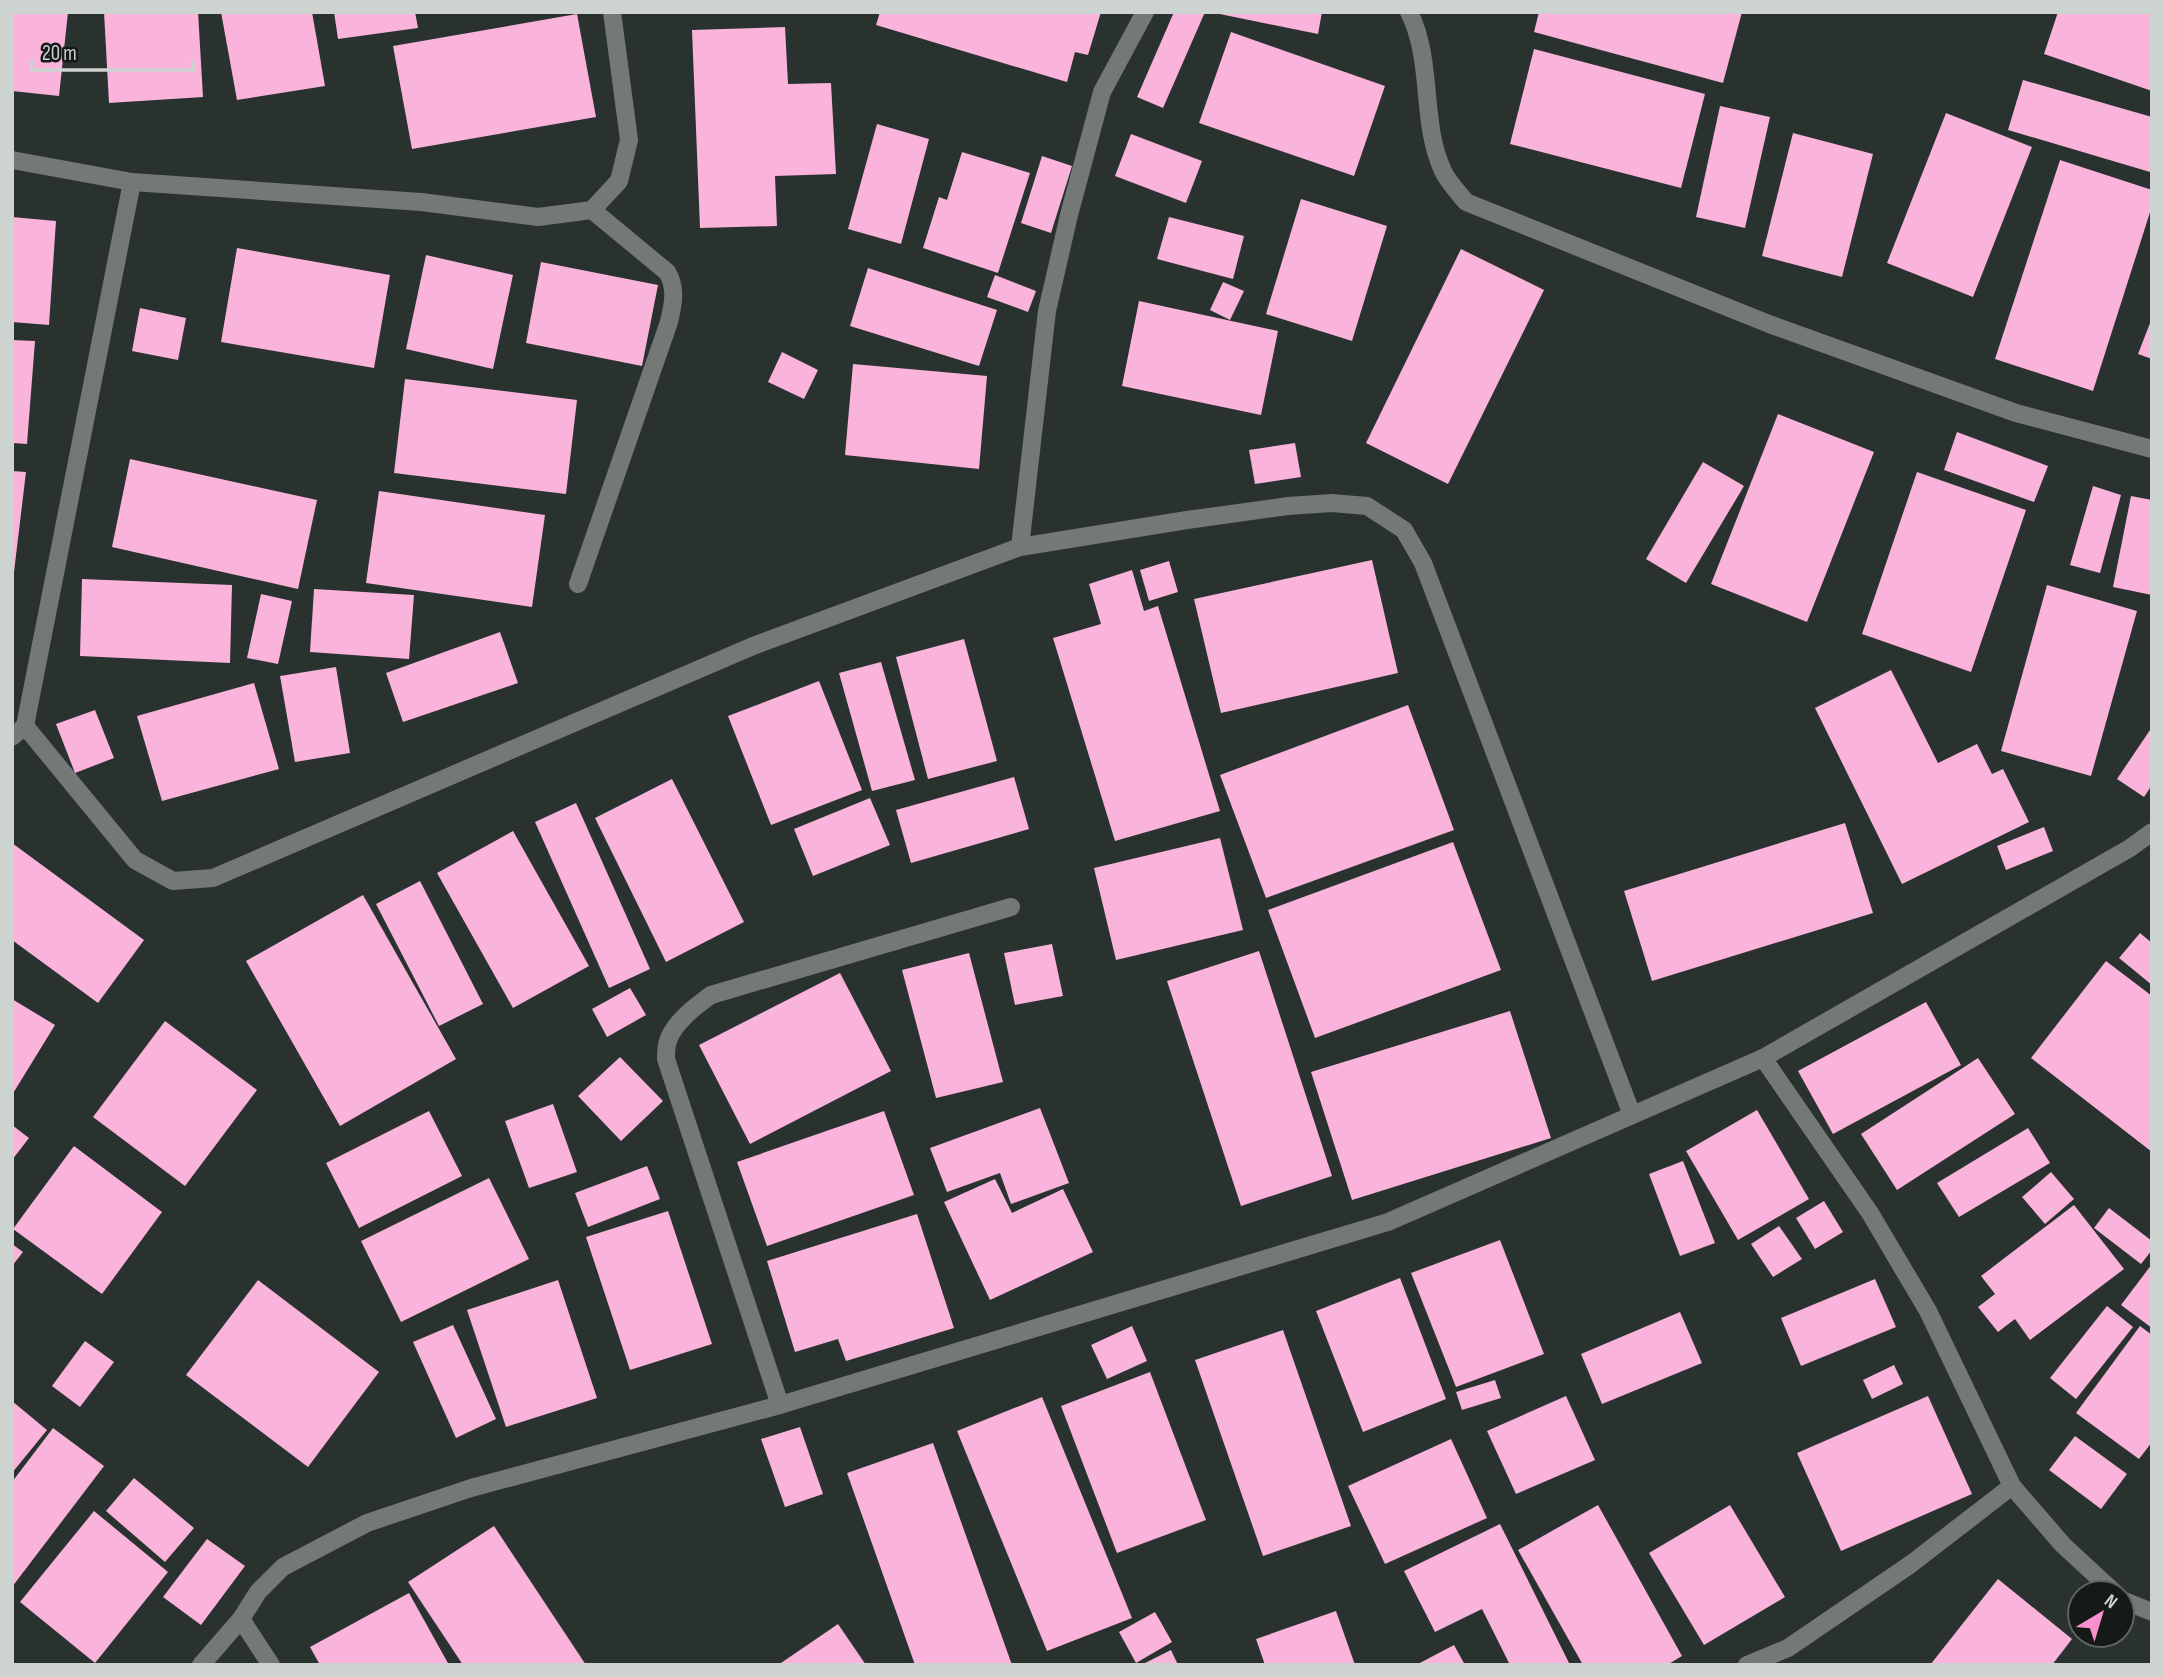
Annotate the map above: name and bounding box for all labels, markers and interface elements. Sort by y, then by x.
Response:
scale bar [32,28,192,72]
text: 20 m [42,41,77,66]
north arrow [2066,1579,2136,1649]
text: N [2099,1590,2122,1614]

